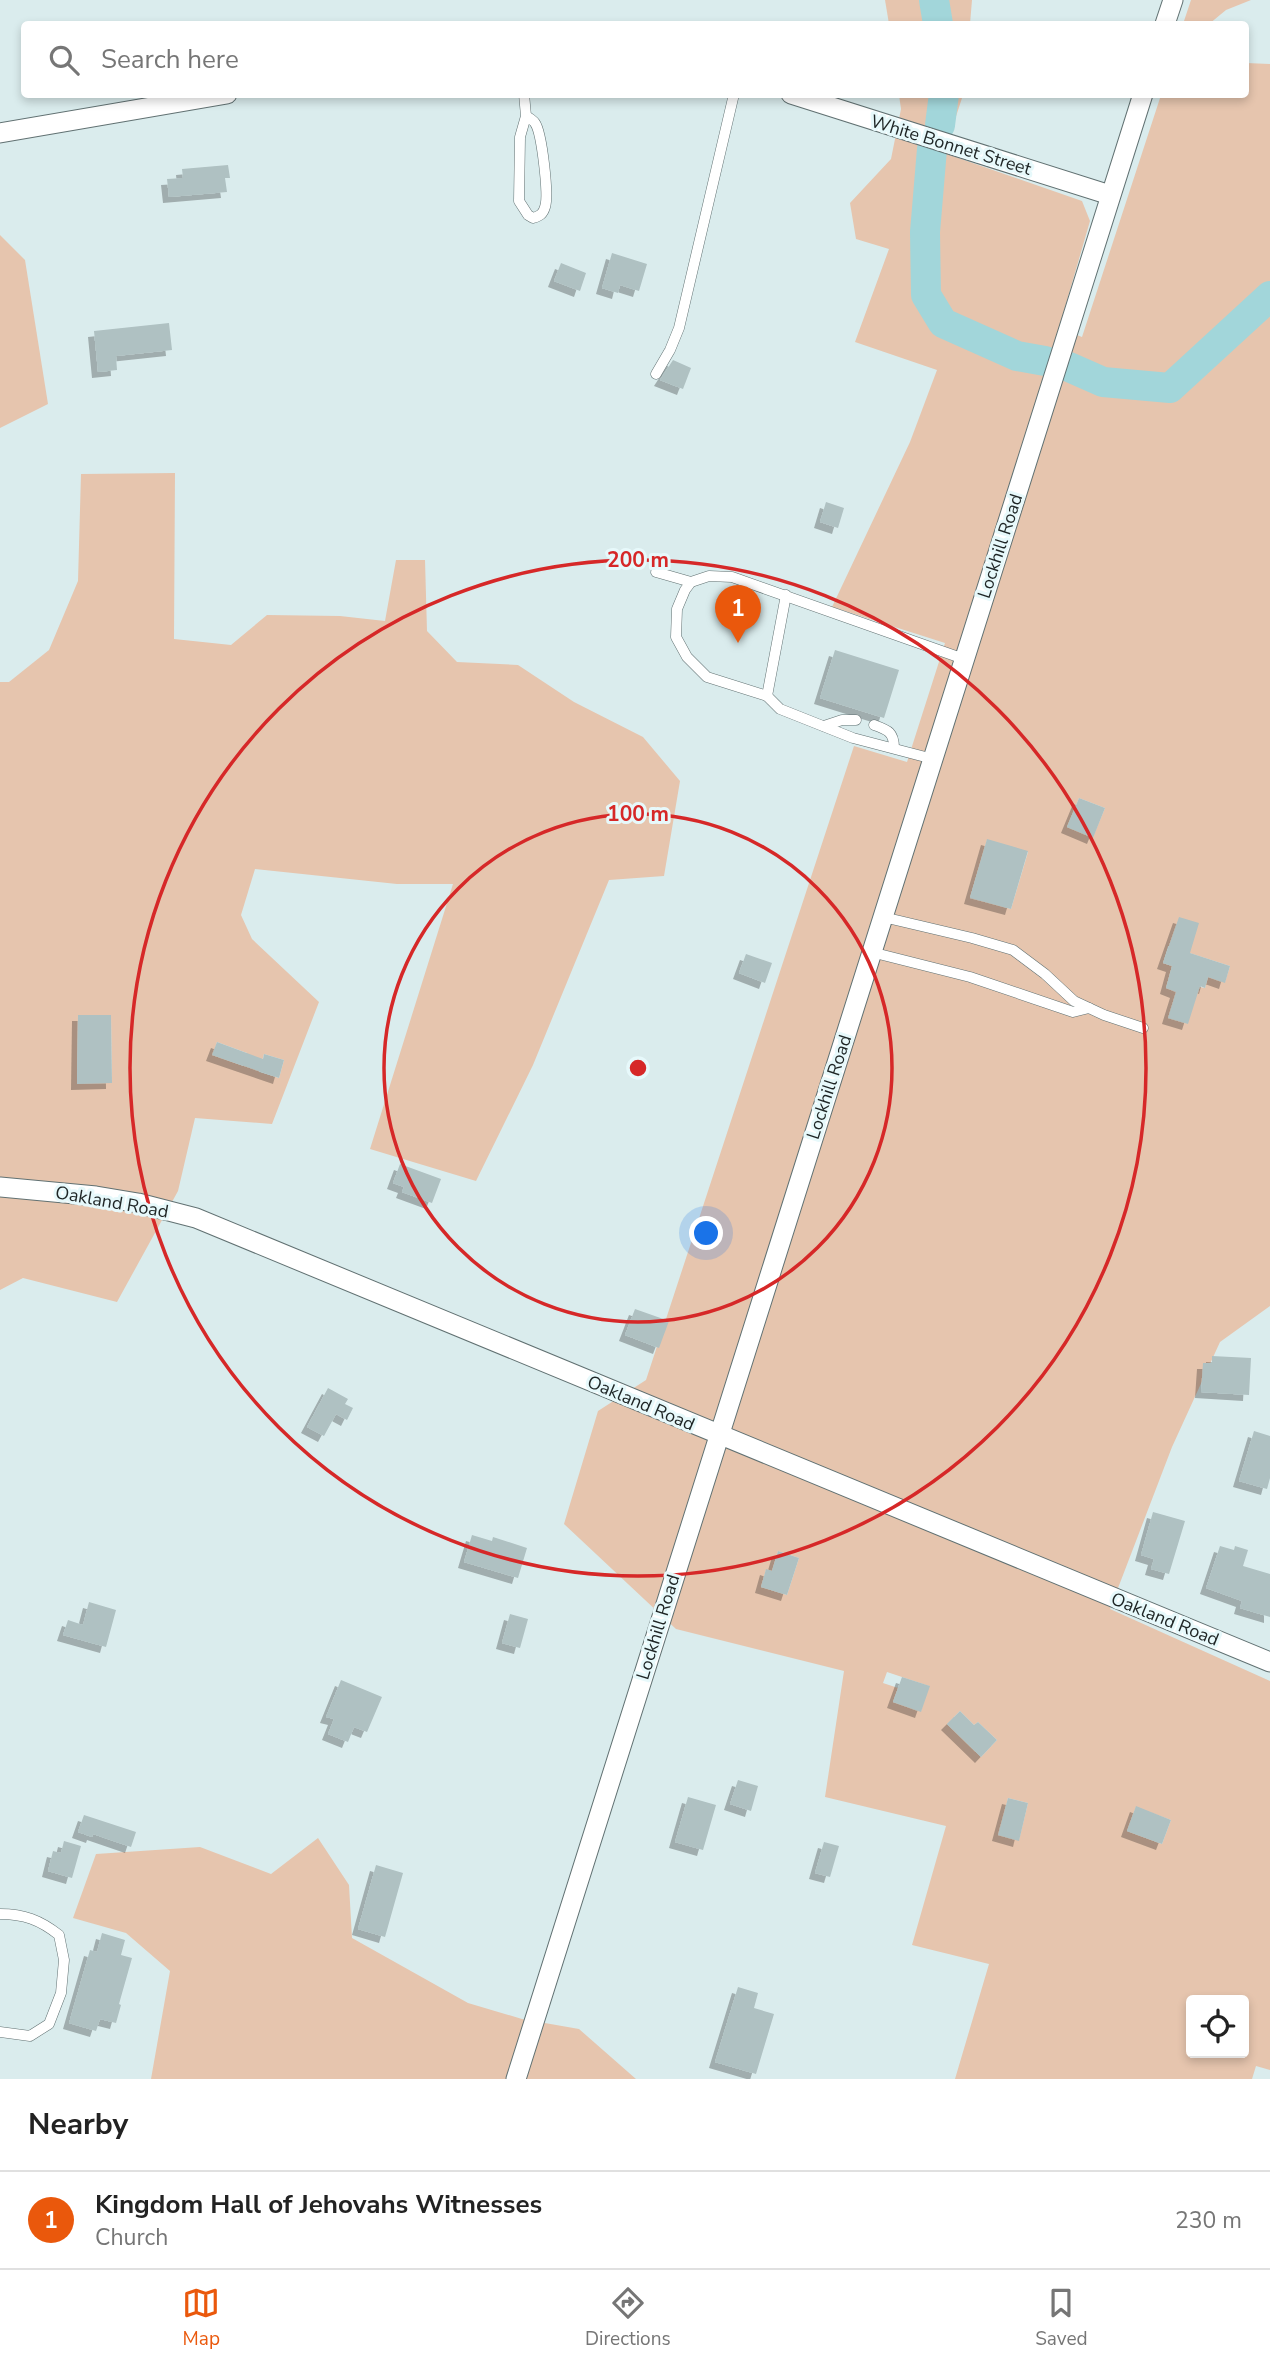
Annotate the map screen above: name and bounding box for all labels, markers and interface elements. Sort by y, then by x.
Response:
search box [21,21,1249,98]
icon: search [45,41,83,79]
text: Search here [101,42,239,77]
street label: White Bonnet Street [868,109,1035,181]
street label: Lockhill Road [972,491,1028,601]
text: 200 m [607,546,669,574]
pin: 1 [715,585,761,643]
text: 100 m [607,800,669,828]
street label: Lockhill Road [801,1032,857,1142]
centre of rings [626,1056,650,1080]
street label: Oakland Road [54,1180,170,1224]
your location [689,1216,723,1250]
street label: Oakland Road [584,1370,698,1436]
street label: Lockhill Road [631,1572,685,1682]
street label: Oakland Road [1107,1586,1223,1652]
map controls [1186,1995,1249,2058]
button: locate [1186,1995,1249,2058]
text: Nearby [28,2104,128,2145]
text: Kingdom Hall of Jehovahs Witnesses [95,2187,542,2222]
text: 1 [44,2205,58,2236]
text: 230 m [1175,2205,1242,2236]
text: Church [95,2222,168,2253]
tab: Map [182,2284,220,2352]
tab: Directions [585,2284,671,2352]
tab: Saved [1035,2284,1088,2352]

